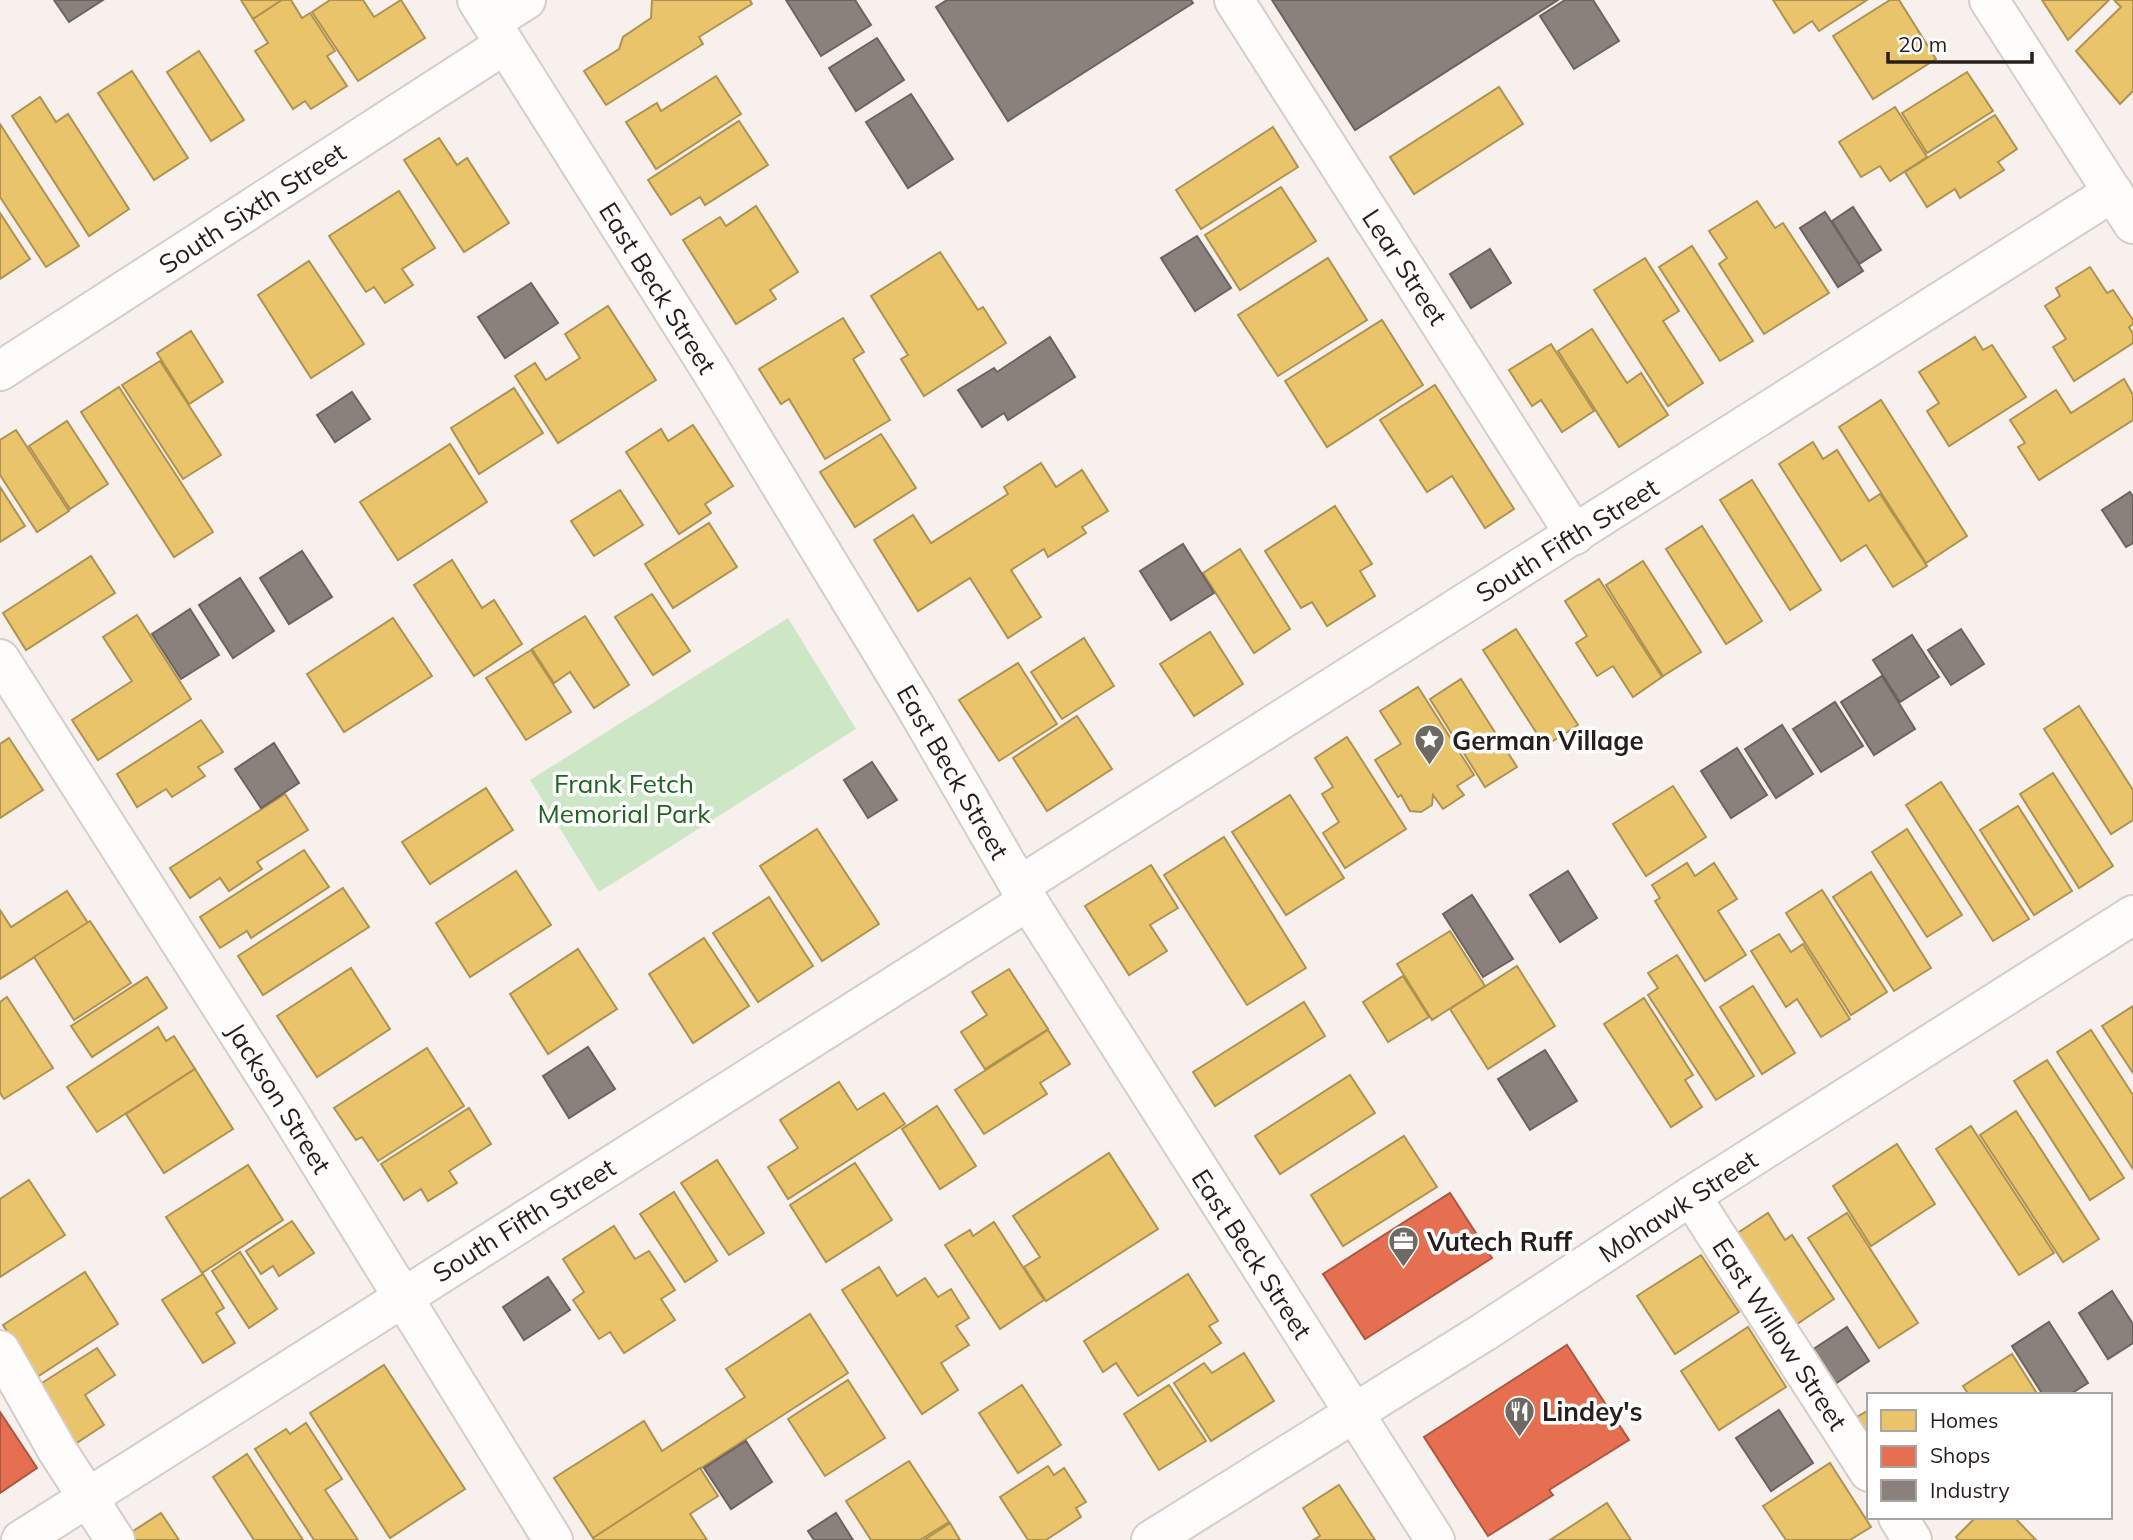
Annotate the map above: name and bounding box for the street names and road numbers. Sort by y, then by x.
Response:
street label: South Sixth Street [152,135,352,281]
street label: East Beck Street [592,196,724,380]
street label: Lear Street [1355,203,1455,331]
street label: South Fifth Street [1470,471,1664,609]
street label: East Beck Street [890,679,1016,865]
street label: Jackson Street [219,1016,339,1180]
street label: Mohawk Street [1592,1142,1764,1270]
street label: South Fifth Street [427,1151,621,1289]
street label: East Beck Street [1185,1163,1319,1345]
street label: East Willow Street [1705,1232,1855,1436]

